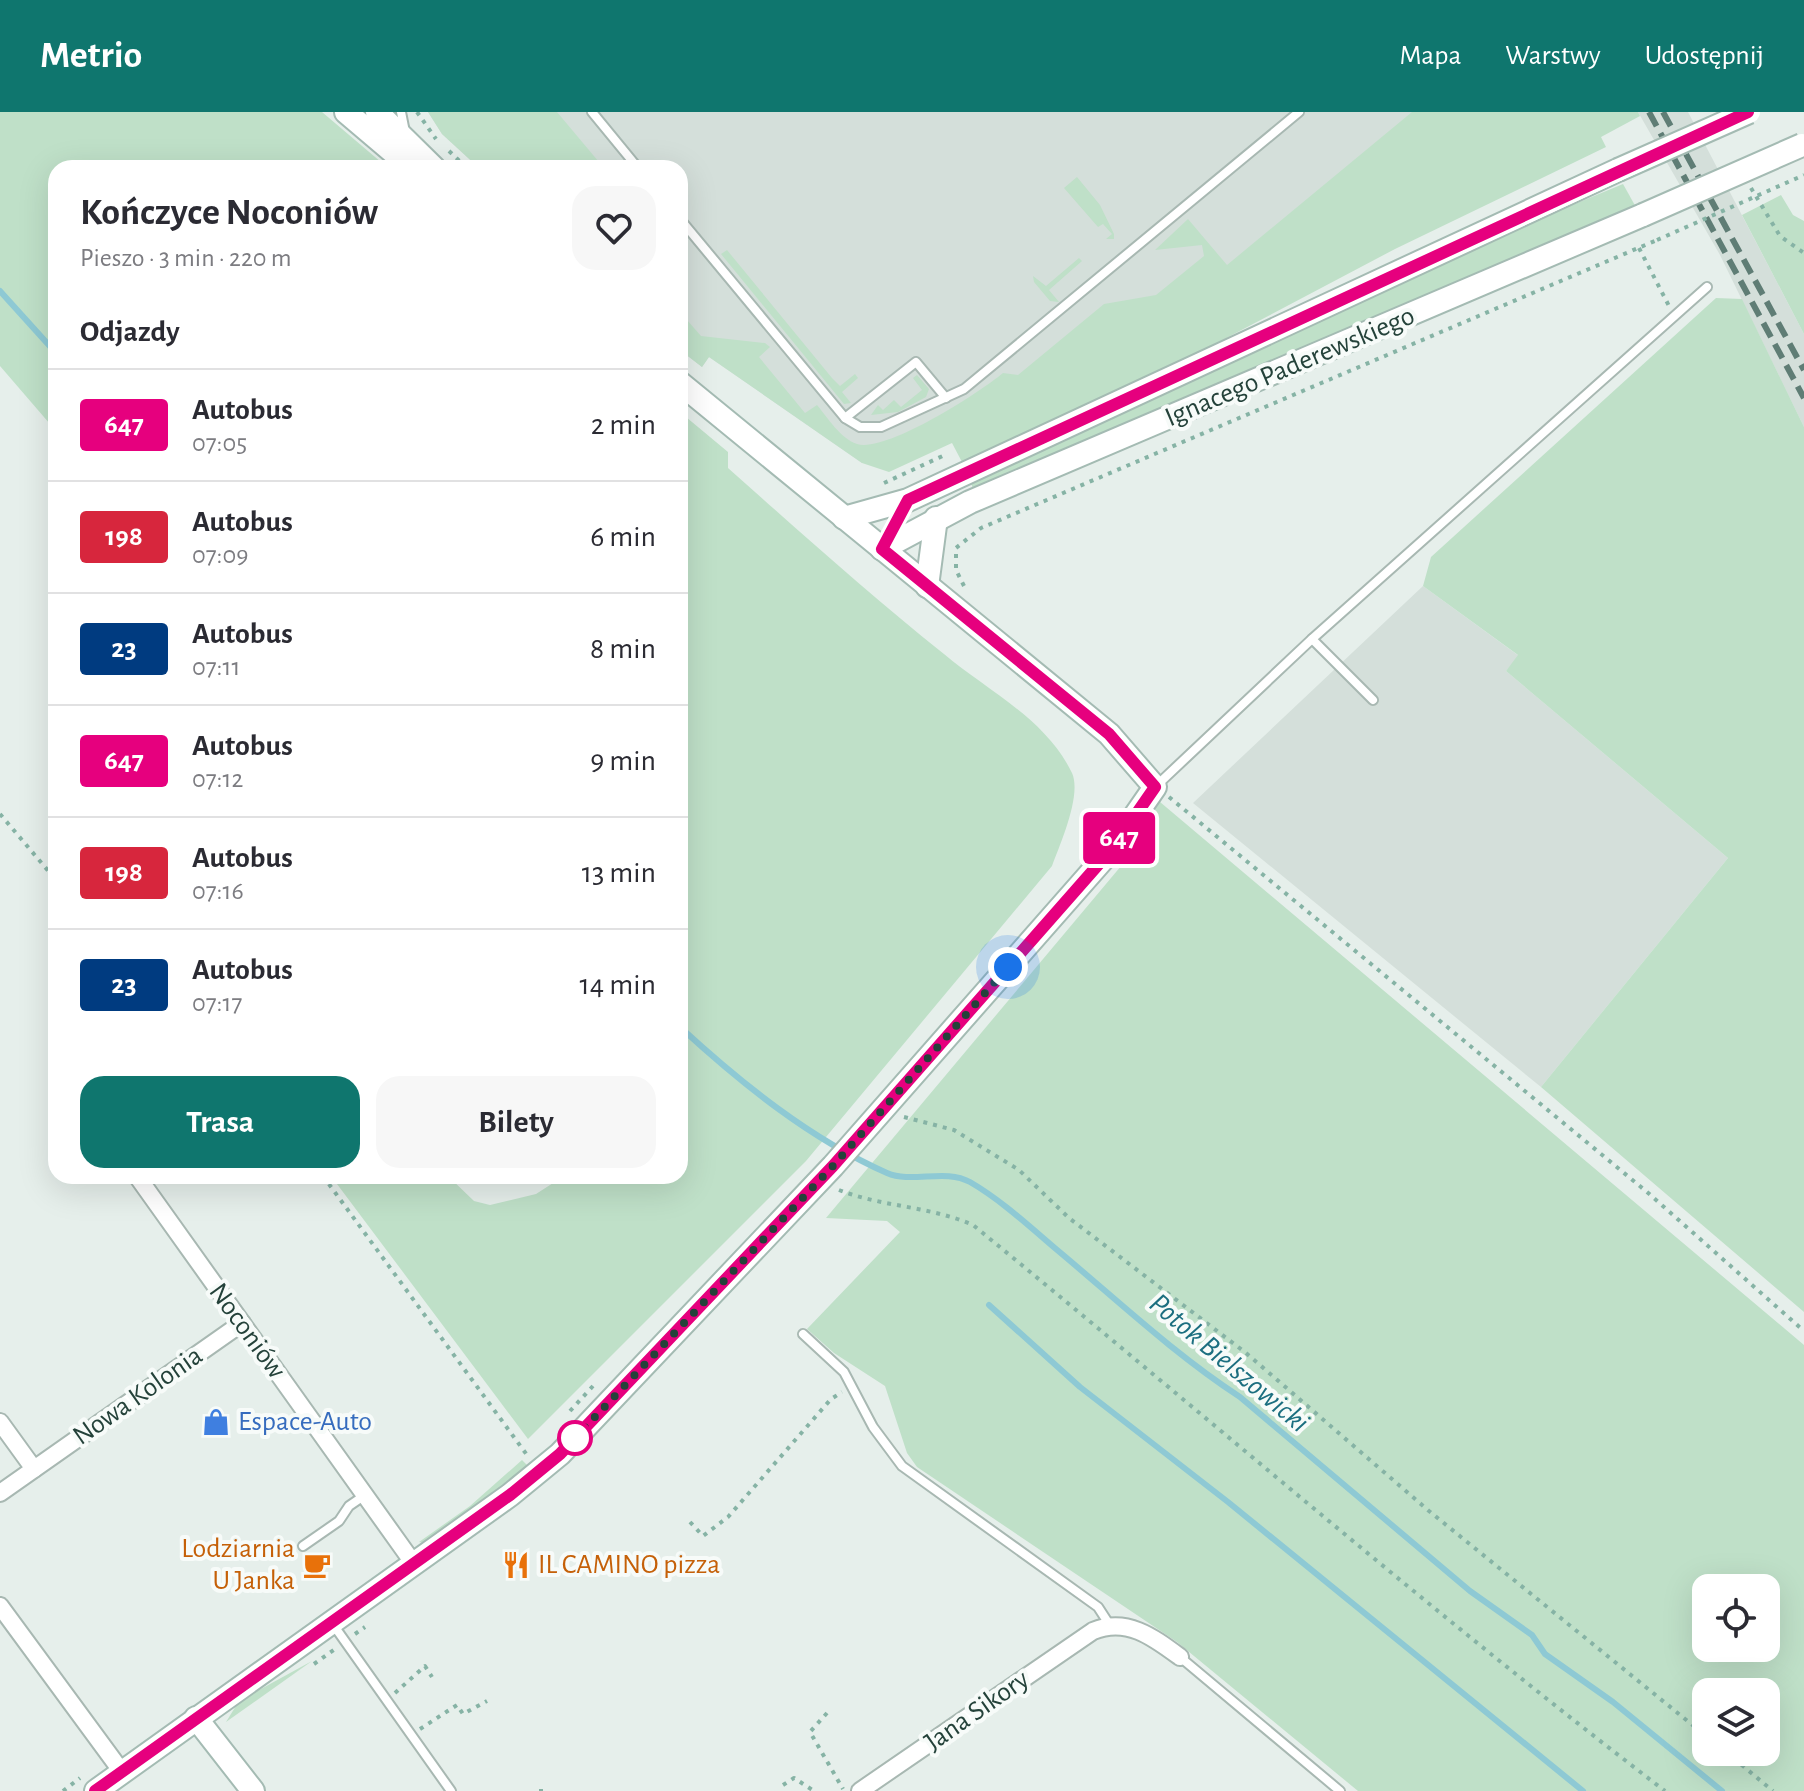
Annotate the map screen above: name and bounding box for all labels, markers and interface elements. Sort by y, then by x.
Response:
text: Metrio [40,37,142,75]
text: Mapa [1399,42,1461,70]
text: Warstwy [1505,42,1601,70]
text: Udostępnij [1645,42,1764,70]
button: heart [572,186,656,270]
text: Kończyce Noconiów [80,194,378,232]
text: Pieszo · 3 min · 220 m [80,245,292,271]
street label: Ignacego Paderewskiego [1161,302,1419,432]
text: Odjazdy [80,317,180,347]
text: Autobus [192,395,293,425]
text: 2 min [591,410,656,440]
text: 647 [104,411,144,439]
text: 07:05 [192,430,247,456]
text: Autobus [192,507,293,537]
text: 6 min [590,522,656,552]
text: 198 [105,523,143,551]
text: 07:09 [192,542,248,568]
text: Autobus [192,619,293,649]
text: 8 min [590,634,656,664]
text: 23 [111,635,137,663]
text: 07:11 [192,654,240,680]
text: Autobus [192,731,293,761]
text: 9 min [590,746,656,776]
text: 647 [104,747,144,775]
text: 07:12 [192,766,243,792]
line badge: 647 [1073,812,1165,864]
text: 647 [1099,824,1139,852]
text: Autobus [192,843,293,873]
text: 13 min [582,858,656,888]
text: 198 [105,859,143,887]
text: 07:16 [192,878,244,904]
your location [988,947,1028,987]
text: Autobus [192,955,293,985]
text: 14 min [580,970,656,1000]
text: 23 [111,971,137,999]
text: 07:17 [192,990,242,1016]
button: Trasa [80,1076,360,1168]
button: Bilety [376,1076,656,1168]
street label: Noconiów [203,1278,291,1384]
water label: Potok Bielszowicki [1144,1288,1314,1438]
street label: Nowa Kolonia [68,1341,208,1451]
shop icon: Espace-Auto [201,1407,231,1437]
place label: Espace-Auto [238,1408,372,1436]
unlabelled marker [558,1421,592,1455]
place label: Lodziarnia U Janka [181,1535,295,1595]
cafe icon: Lodziarnia U Janka [302,1550,332,1580]
restaurant icon: IL CAMINO pizza [501,1550,531,1580]
place label: IL CAMINO pizza [538,1551,720,1579]
map controls [1692,1574,1780,1766]
button: locate [1692,1574,1780,1662]
street label: Jana Sikory [920,1665,1034,1757]
button: layers [1692,1678,1780,1766]

